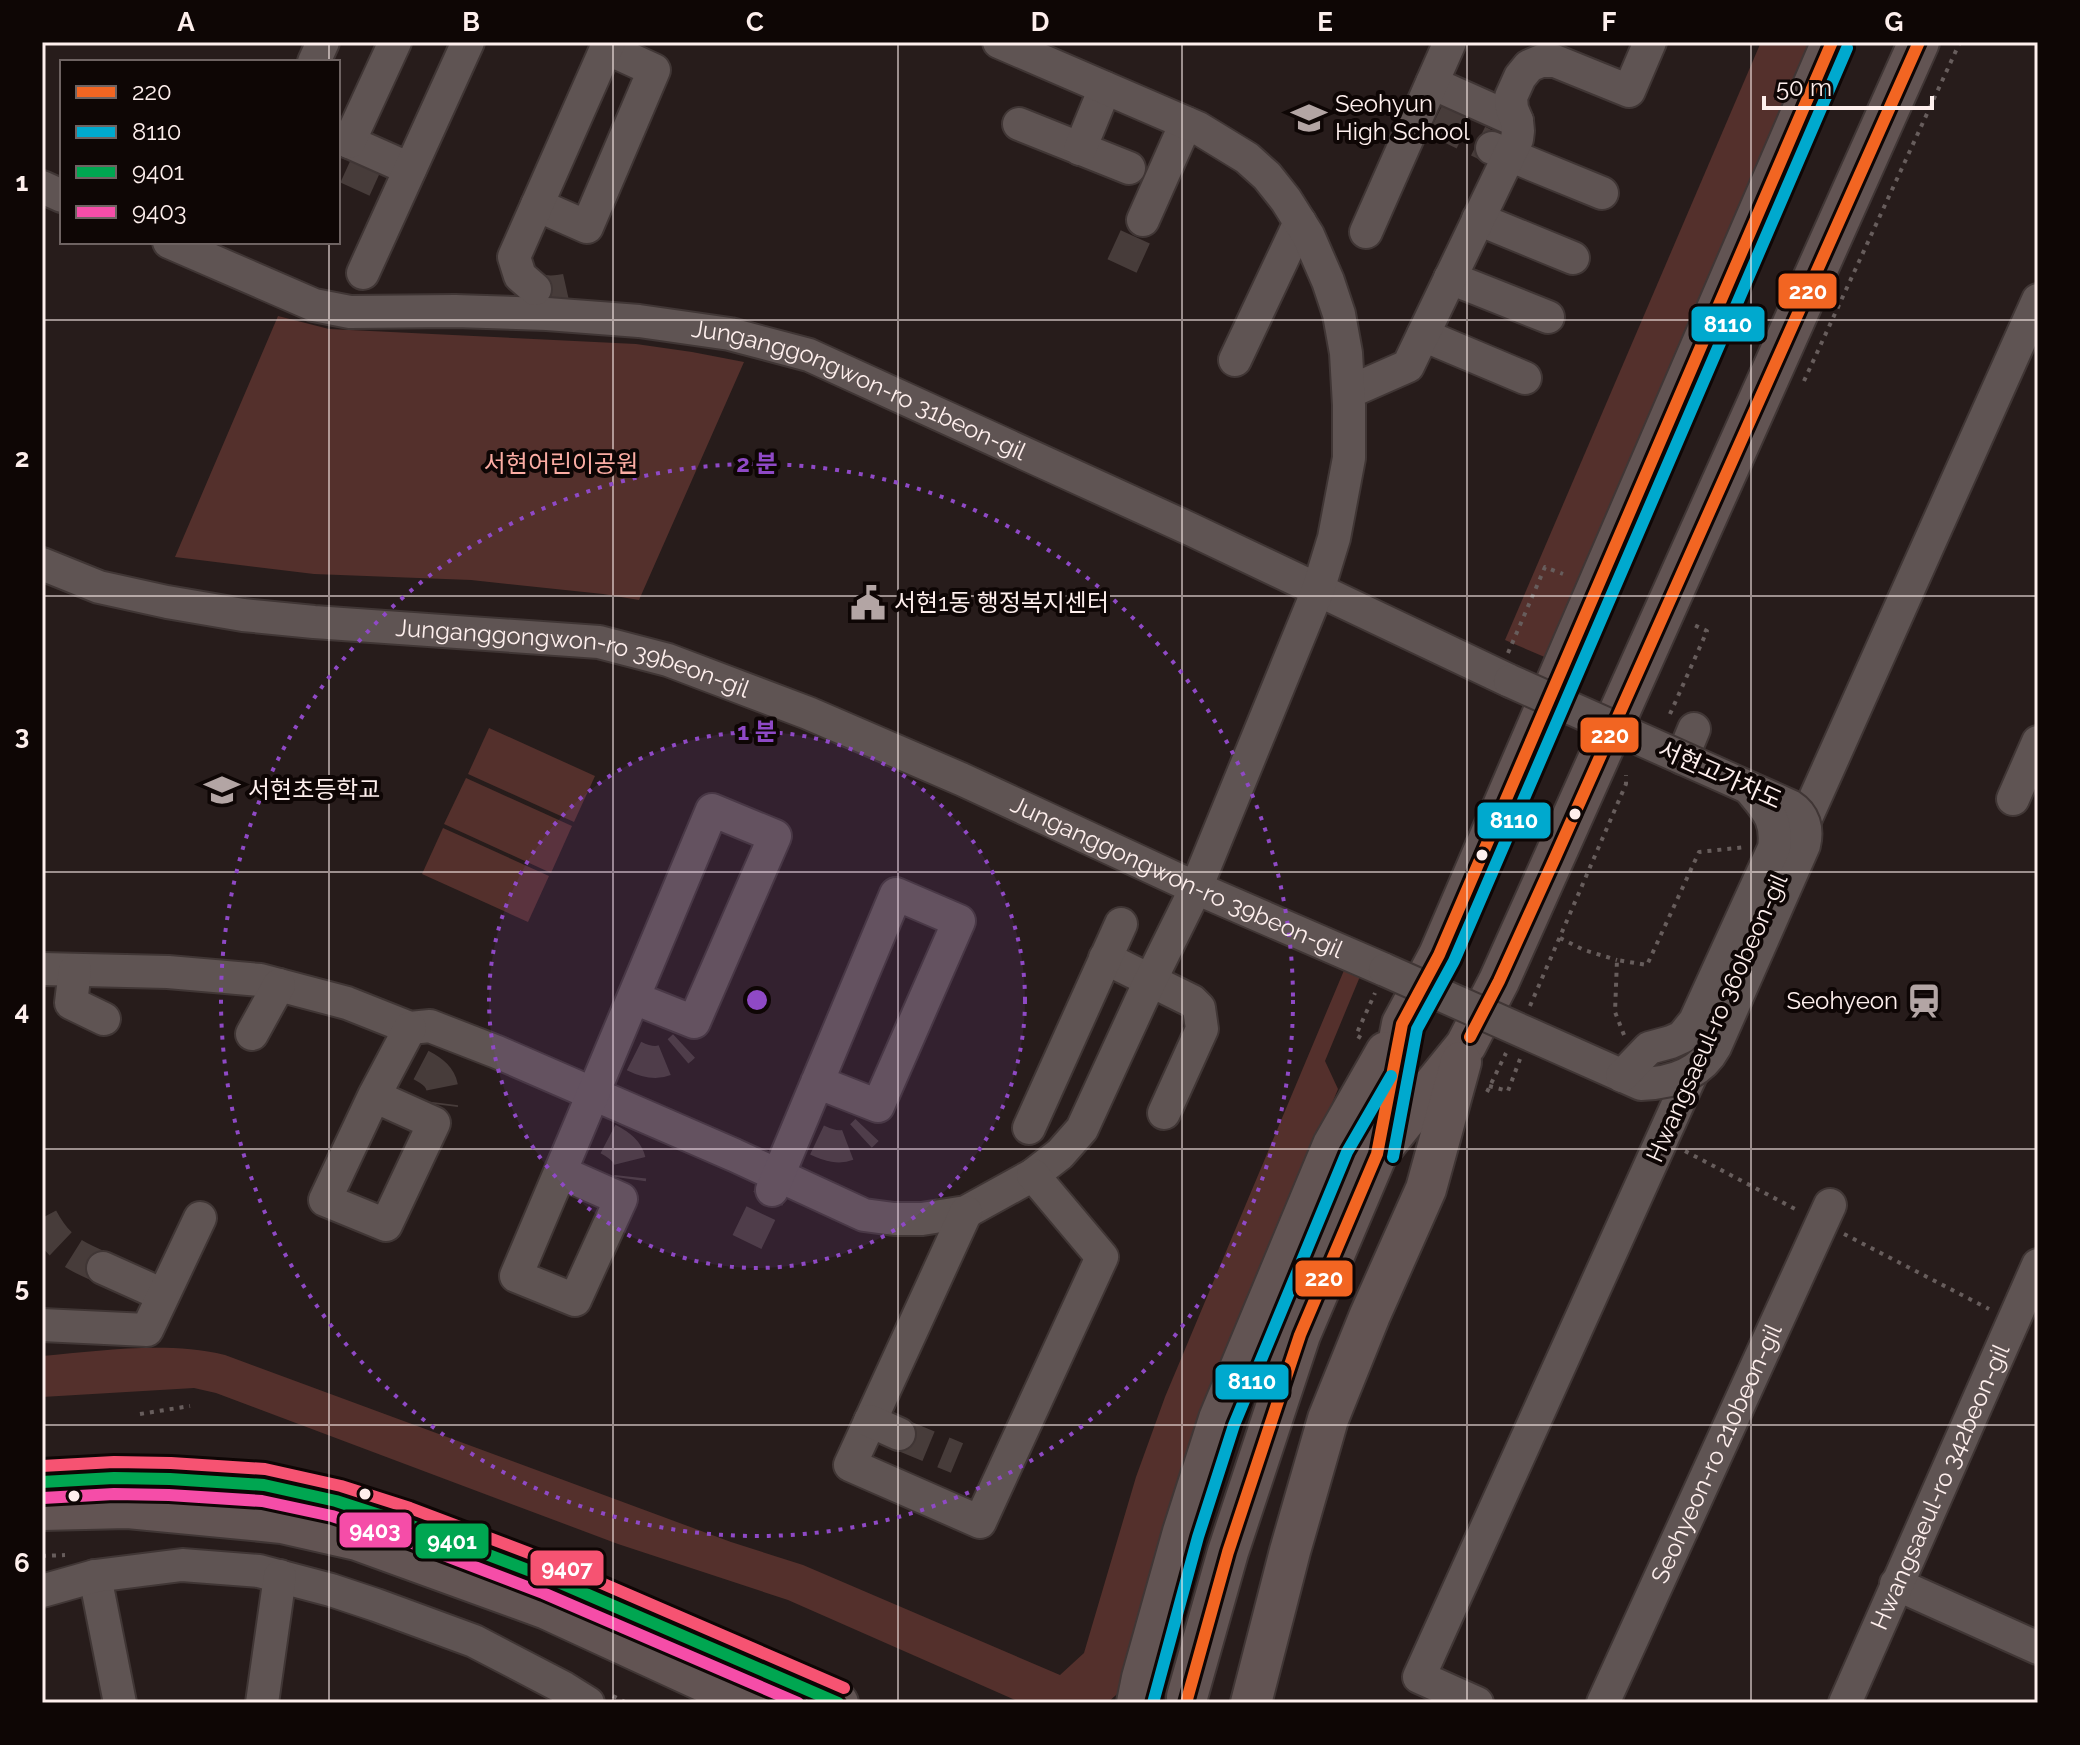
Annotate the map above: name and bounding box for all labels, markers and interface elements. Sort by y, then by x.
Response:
text: A [177,7,195,37]
text: B [462,7,480,37]
text: C [746,7,764,37]
text: D [1031,7,1049,37]
text: E [1317,7,1333,37]
text: F [1602,7,1617,37]
text: G [1885,7,1903,37]
legend [60,60,340,244]
scale bar [1764,60,1932,110]
text: 50 m [1776,73,1832,102]
text: 220 [132,77,172,106]
place label: Seohyun High School [1335,89,1470,146]
school or university icon: Seohyun High School [1290,99,1328,137]
text: 8110 [132,117,181,146]
text: 9401 [132,157,184,186]
text: 1 [16,167,29,197]
text: 9403 [132,197,187,226]
line badge: 220 [1777,272,1838,310]
text: 220 [1789,278,1827,304]
line badge: 8110 [1690,305,1766,343]
text: 8110 [1704,311,1752,337]
street label: Junganggongwon-ro 31beon-gil [690,314,1031,466]
text: 2 [15,443,29,473]
park label: 서현어린이공원 [484,449,638,478]
text: 2 분 [736,449,778,478]
public building icon: 서현1동 행정복지센터 [849,584,887,622]
place label: 서현1동 행정복지센터 [894,588,1109,617]
street label: Junganggongwon-ro 39beon-gil [395,613,754,704]
line badge: 220 [1579,716,1640,754]
text: 1 분 [737,717,777,746]
text: 3 [15,720,29,750]
text: 220 [1591,722,1629,748]
street label: 서현고가차도 [1654,734,1787,815]
school or university icon: 서현초등학교 [203,771,241,809]
place label: 서현초등학교 [248,775,380,804]
street label: Junganggongwon-ro 39beon-gil [1006,789,1348,964]
line badge: 8110 [1476,801,1552,840]
unlabelled marker [1567,806,1583,822]
text: 8110 [1490,807,1538,833]
unlabelled marker [1474,847,1490,863]
street label: Hwangsaeul-ro 360beon-gil [1640,869,1794,1166]
station icon: Seohyeon [1905,982,1943,1020]
centre of rings [743,986,771,1014]
place label: Seohyeon [1786,986,1898,1015]
text: 4 [15,996,29,1026]
line badge: 220 [1294,1259,1354,1298]
text: 220 [1305,1265,1343,1291]
text: 5 [15,1272,29,1302]
street label: Seohyeon-ro 210beon-gil [1645,1319,1788,1588]
street label: Hwangsaeul-ro 342beon-gil [1864,1339,2015,1634]
line badge: 8110 [1214,1363,1290,1401]
text: 8110 [1228,1368,1276,1394]
unlabelled marker [357,1486,373,1502]
unlabelled marker [66,1488,82,1504]
line badge: 9403 [338,1511,413,1549]
text: 9403 [349,1517,401,1543]
line badge: 9401 [414,1522,490,1560]
text: 9401 [427,1528,477,1554]
text: 6 [14,1548,30,1578]
line badge: 9407 [529,1549,605,1587]
text: 9407 [541,1555,593,1581]

